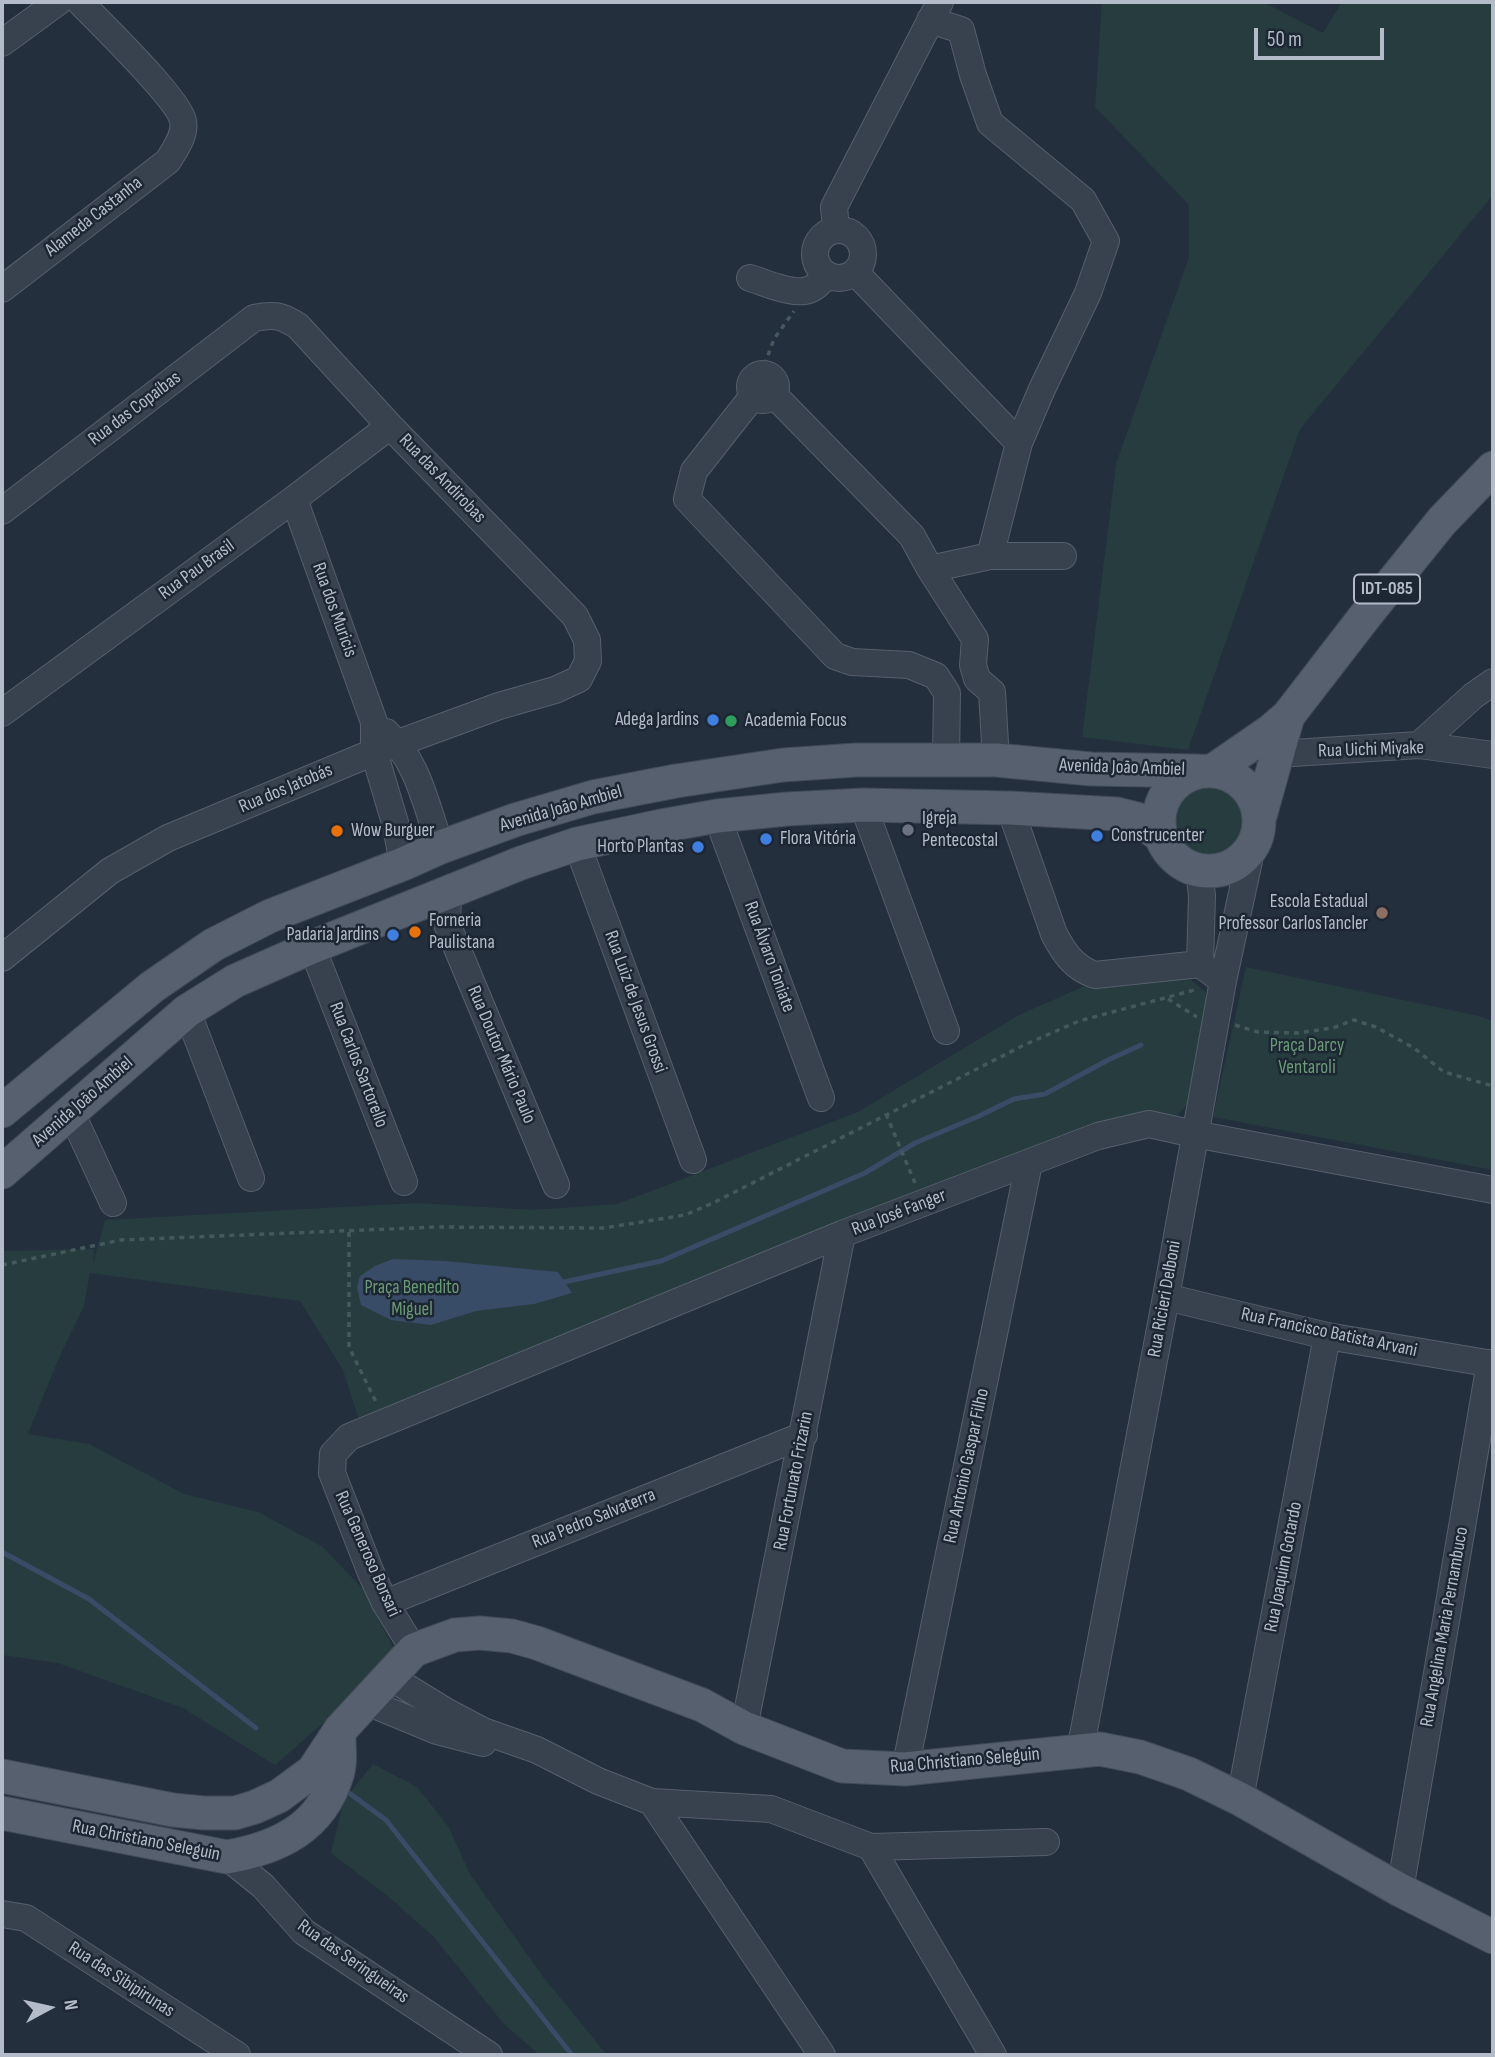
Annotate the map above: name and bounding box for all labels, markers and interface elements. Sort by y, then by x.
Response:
scale bar [1257,14,1386,58]
text: 50 m [1267,27,1302,52]
street label: Alameda Castanha [41,172,147,262]
street label: Rua das Copaíbas [84,367,186,451]
street label: Rua das Andirobas [394,430,490,528]
street label: Rua Pau Brasil [155,535,239,605]
street label: Rua dos Muricis [306,560,362,660]
road number: IDT-085 [1354,574,1420,604]
place label: Adega Jardins [615,709,699,731]
place label: Academia Focus [745,710,847,732]
marker: Adega Jardins [705,712,721,728]
marker: Academia Focus [723,713,739,729]
street label: Rua Uichi Miyake [1318,737,1424,763]
street label: Avenida João Ambiel [1059,754,1185,782]
street label: Rua dos Jatobás [236,759,336,819]
street label: Avenida João Ambiel [497,781,625,837]
place label: Igreja Pentecostal [922,808,998,852]
place label: Wow Burguer [351,820,434,842]
marker: Igreja Pentecostal [900,822,916,838]
marker: Wow Burguer [329,823,345,839]
place label: Construcenter [1111,825,1204,847]
place label: Flora Vitória [780,828,856,850]
marker: Construcenter [1089,828,1105,844]
marker: Flora Vitória [758,831,774,847]
place label: Horto Plantas [597,836,684,858]
marker: Horto Plantas [690,839,706,855]
place label: Escola Estadual Professor CarlosTancler [1218,891,1368,935]
street label: Rua Álvaro Toniate [738,899,800,1015]
marker: Escola Estadual Professor CarlosTancler [1374,905,1390,921]
place label: Forneria Paulistana [429,910,495,954]
place label: Padaria Jardins [287,924,379,946]
marker: Forneria Paulistana [407,924,423,940]
marker: Padaria Jardins [385,927,401,943]
street label: Rua Luiz de Jesus Grossi [599,928,671,1076]
street label: Rua Doutor Mário Paulo [462,983,540,1127]
street label: Rua Carlos Sartorello [324,999,392,1131]
park label: Praça Darcy Ventaroli [1270,1035,1344,1079]
street label: Avenida João Ambiel [28,1052,138,1152]
street label: Rua José Fanger [849,1185,949,1241]
street label: Rua Ricieri Delboni [1144,1239,1186,1359]
park label: Praça Benedito Miguel [364,1277,460,1321]
street label: Rua Francisco Batista Arvani [1239,1303,1419,1363]
street label: Rua Antonio Gaspar Filho [939,1387,995,1545]
street label: Rua Fortunato Frizarin [769,1410,819,1552]
street label: Rua Pedro Salvaterra [529,1484,659,1554]
street label: Rua Generoso Borsari [329,1488,405,1620]
street label: Rua Joaquim Gotardo [1260,1500,1308,1634]
street label: Rua Angelina Maria Pernambuco [1416,1525,1474,1729]
street label: Rua Christiano Seleguin [889,1743,1041,1779]
street label: Rua Christiano Seleguin [70,1815,222,1867]
street label: Rua das Seringueiras [293,1915,413,2009]
street label: Rua das Sibipirunas [64,1937,178,2023]
north arrow [14,1973,84,2043]
text: N [58,1998,82,2012]

